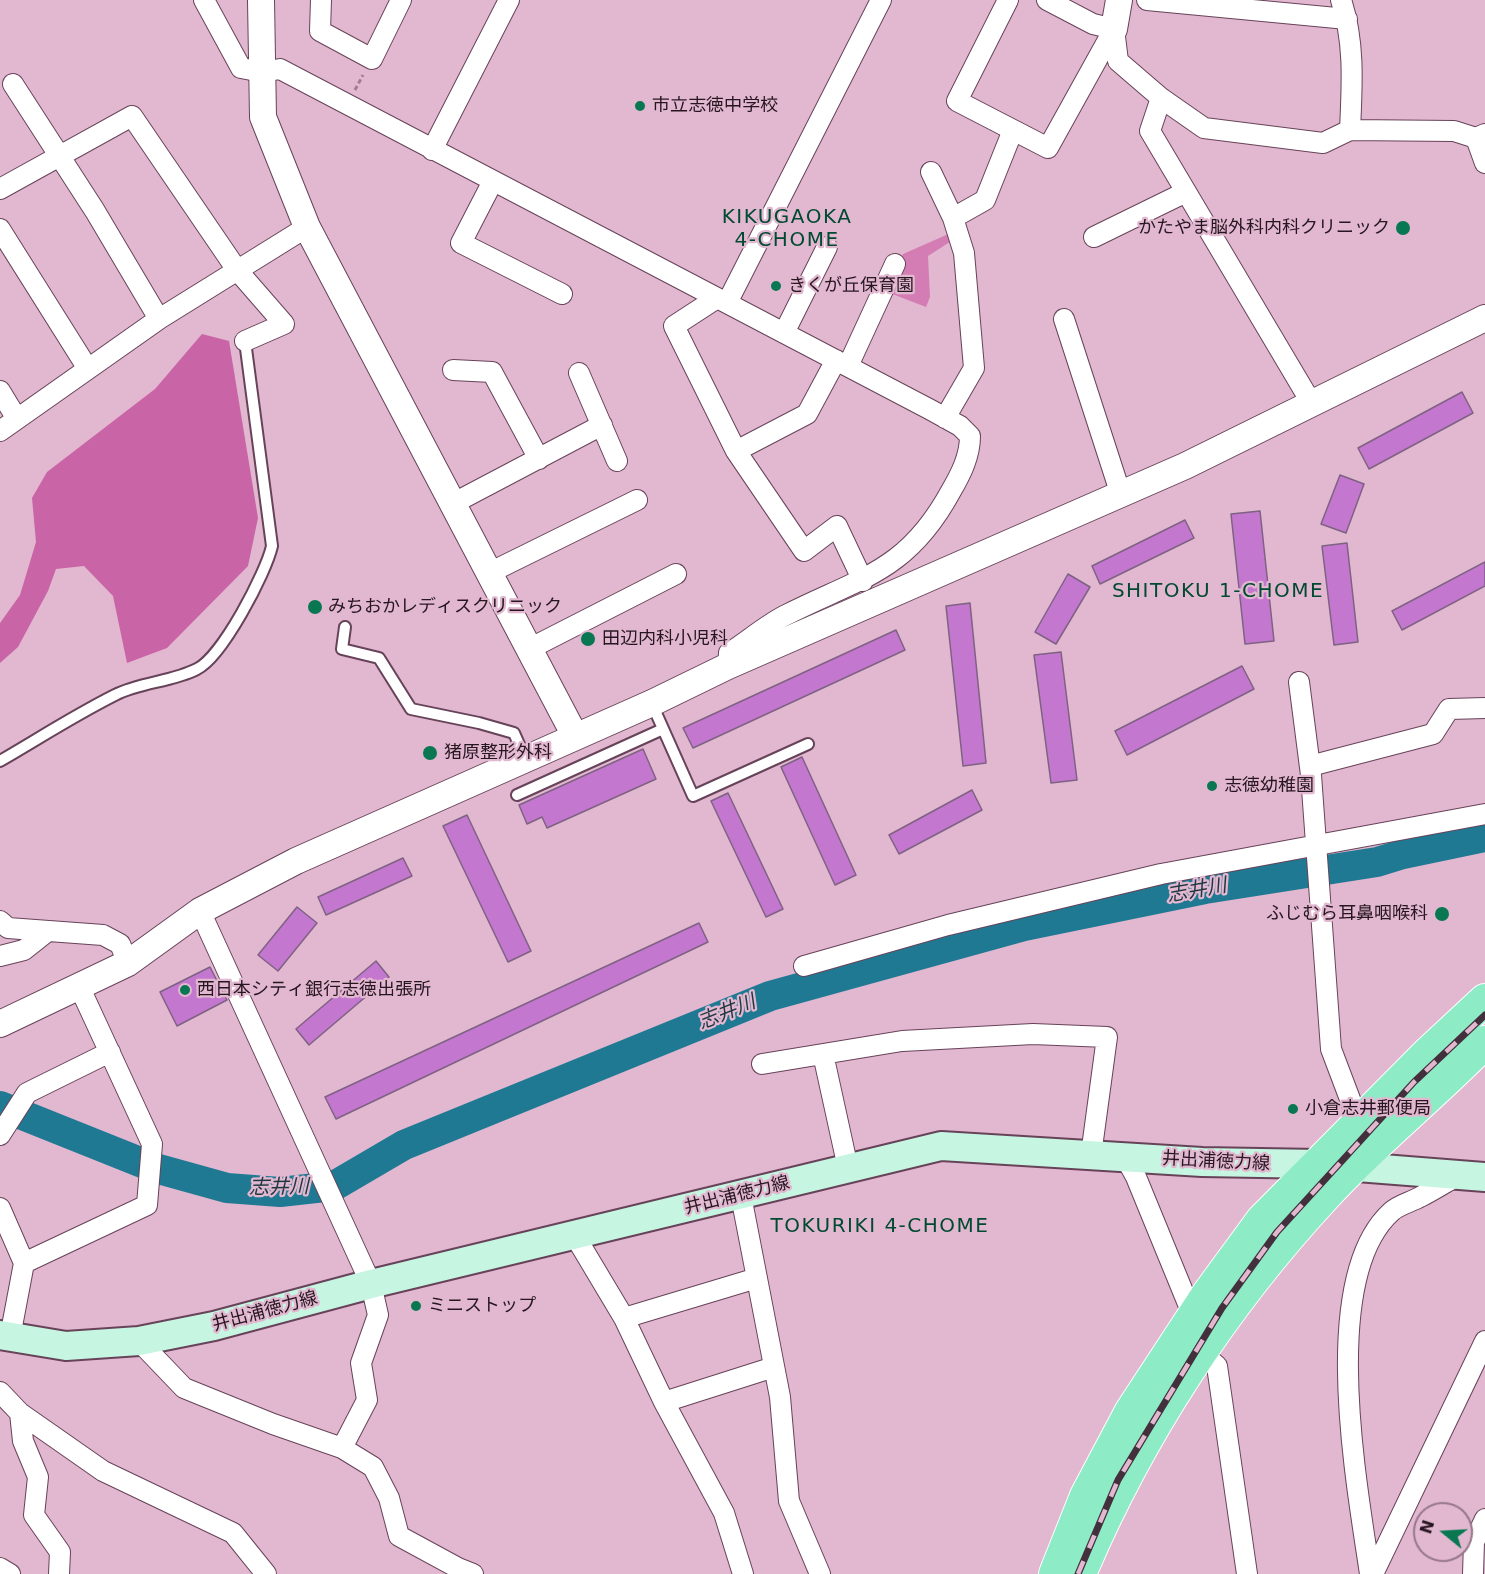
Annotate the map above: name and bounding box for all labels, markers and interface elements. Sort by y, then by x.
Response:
place label: 市立志徳中学校 [652,95,778,117]
marker: 市立志徳中学校 [633,99,647,113]
district label: KIKUGAOKA 4-CHOME [722,206,852,253]
place label: かたやま脳外科内科クリニック [1138,217,1390,239]
marker: かたやま脳外科内科クリニック [1394,219,1412,237]
place label: きくが丘保育園 [788,275,914,297]
marker: きくが丘保育園 [769,279,783,293]
district label: SHITOKU 1-CHOME [1112,580,1324,604]
place label: みちおかレディスクリニック [328,596,562,618]
marker: みちおかレディスクリニック [306,598,324,616]
place label: 田辺内科小児科 [602,628,728,650]
marker: 田辺内科小児科 [579,630,597,648]
place label: 猪原整形外科 [444,742,552,764]
marker: 猪原整形外科 [421,744,439,762]
place label: 志徳幼稚園 [1224,775,1314,797]
marker: 志徳幼稚園 [1205,779,1219,793]
water label: 志井川 [1165,874,1229,908]
place label: ふじむら耳鼻咽喉科 [1266,903,1428,925]
marker: ふじむら耳鼻咽喉科 [1433,905,1451,923]
place label: 西日本シティ銀行志徳出張所 [197,979,431,1001]
marker: 西日本シティ銀行志徳出張所 [178,983,192,997]
water label: 志井川 [695,991,759,1035]
place label: 小倉志井郵便局 [1305,1098,1431,1120]
marker: 小倉志井郵便局 [1286,1102,1300,1116]
street label: 井出浦徳力線 [1162,1148,1270,1176]
street label: 井出浦徳力線 [682,1172,792,1220]
water label: 志井川 [249,1175,309,1201]
district label: TOKURIKI 4-CHOME [771,1215,989,1239]
street label: 井出浦徳力線 [210,1288,320,1336]
place label: ミニストップ [428,1295,536,1317]
marker: ミニストップ [409,1299,423,1313]
north arrow [1413,1502,1473,1562]
text: N [1416,1518,1438,1536]

